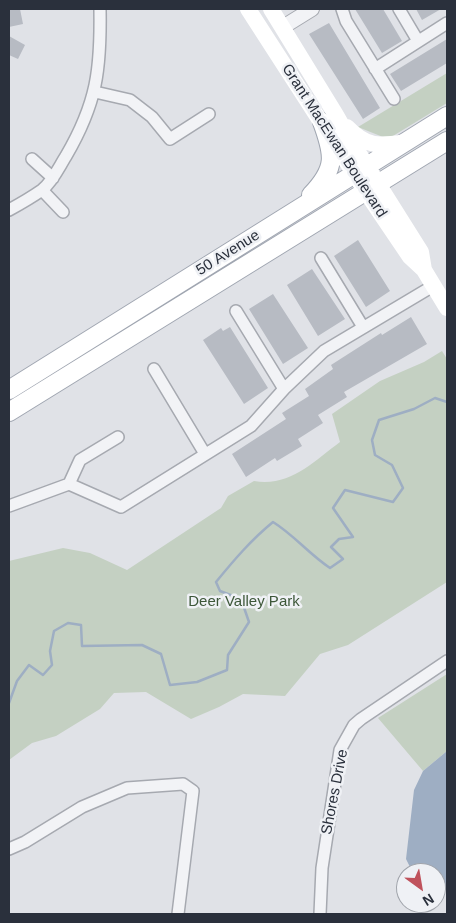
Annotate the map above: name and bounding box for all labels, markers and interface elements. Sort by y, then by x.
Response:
street label: Grant MacEwan Boulevard [278,61,390,221]
street label: 50 Avenue [193,226,263,280]
park label: Deer Valley Park [188,593,300,611]
street label: Shores Drive [318,748,352,836]
north arrow [396,863,446,913]
text: N [420,890,437,909]

